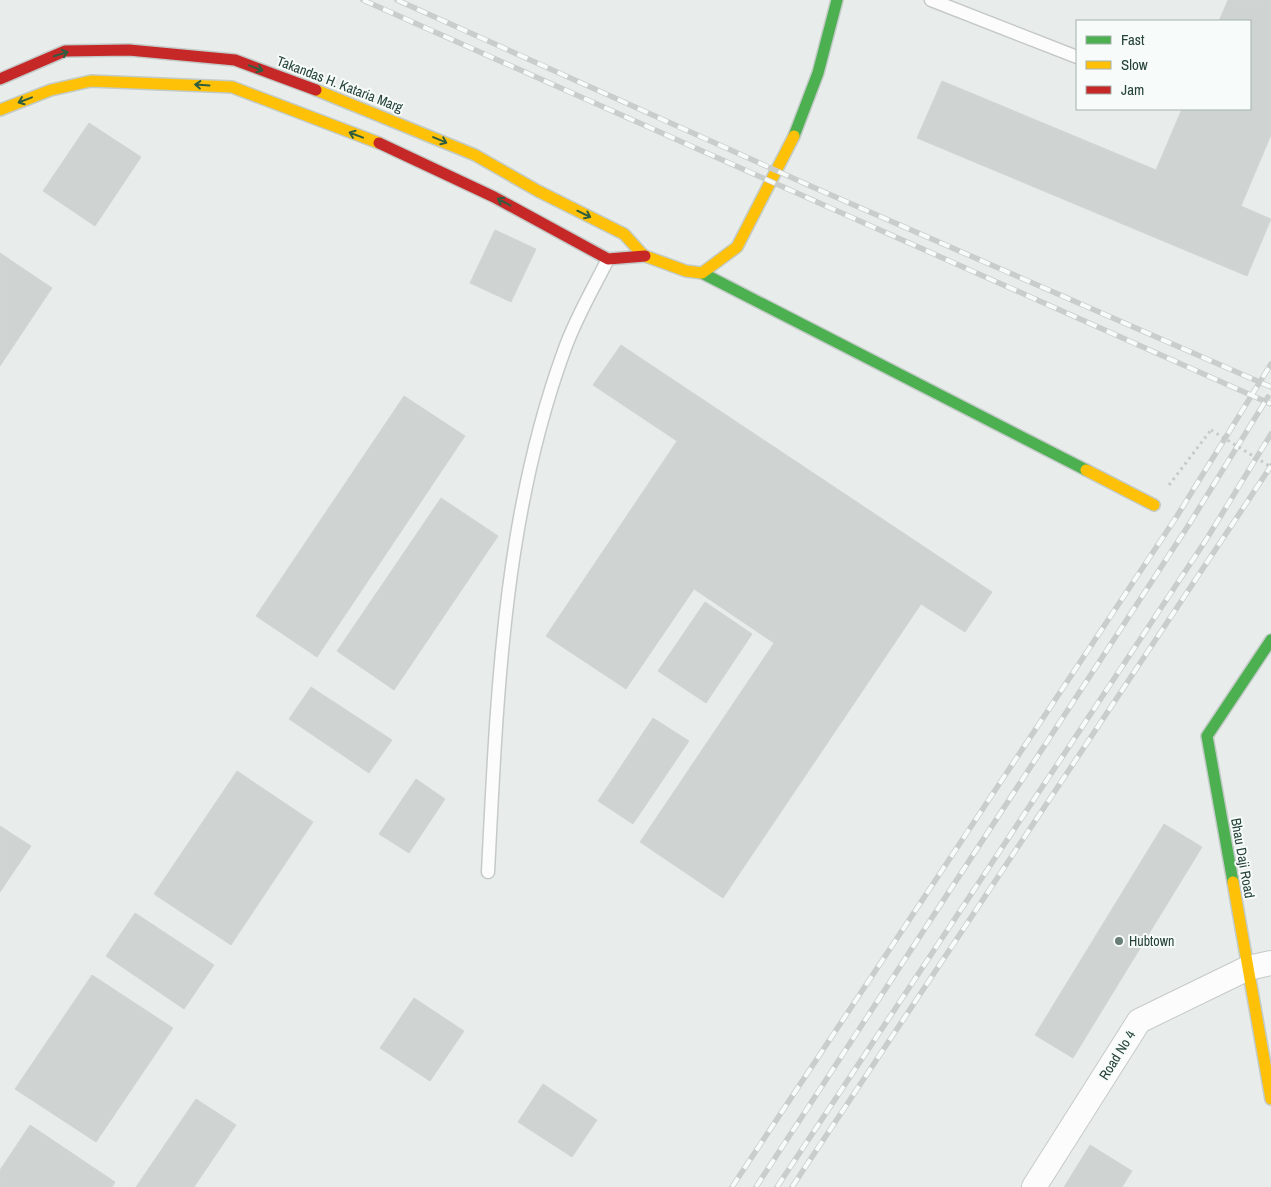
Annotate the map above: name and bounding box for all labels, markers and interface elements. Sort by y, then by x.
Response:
legend [1076,20,1251,110]
text: Fast [1121,29,1145,50]
one-way arrow [53,48,69,58]
street label: Takandas H. Kataria Marg [274,52,406,117]
text: Slow [1121,54,1148,75]
one-way arrow [248,64,263,73]
text: Jam [1121,79,1144,100]
one-way arrow [195,80,211,90]
one-way arrow [18,96,33,105]
one-way arrow [349,130,364,139]
one-way arrow [432,136,447,145]
one-way arrow [496,197,511,207]
one-way arrow [576,210,591,219]
street label: Bhau Daji Road [1227,817,1259,899]
place label: Hubtown [1129,932,1174,950]
marker: Hubtown [1113,935,1125,947]
street label: Road No 4 [1095,1026,1139,1083]

